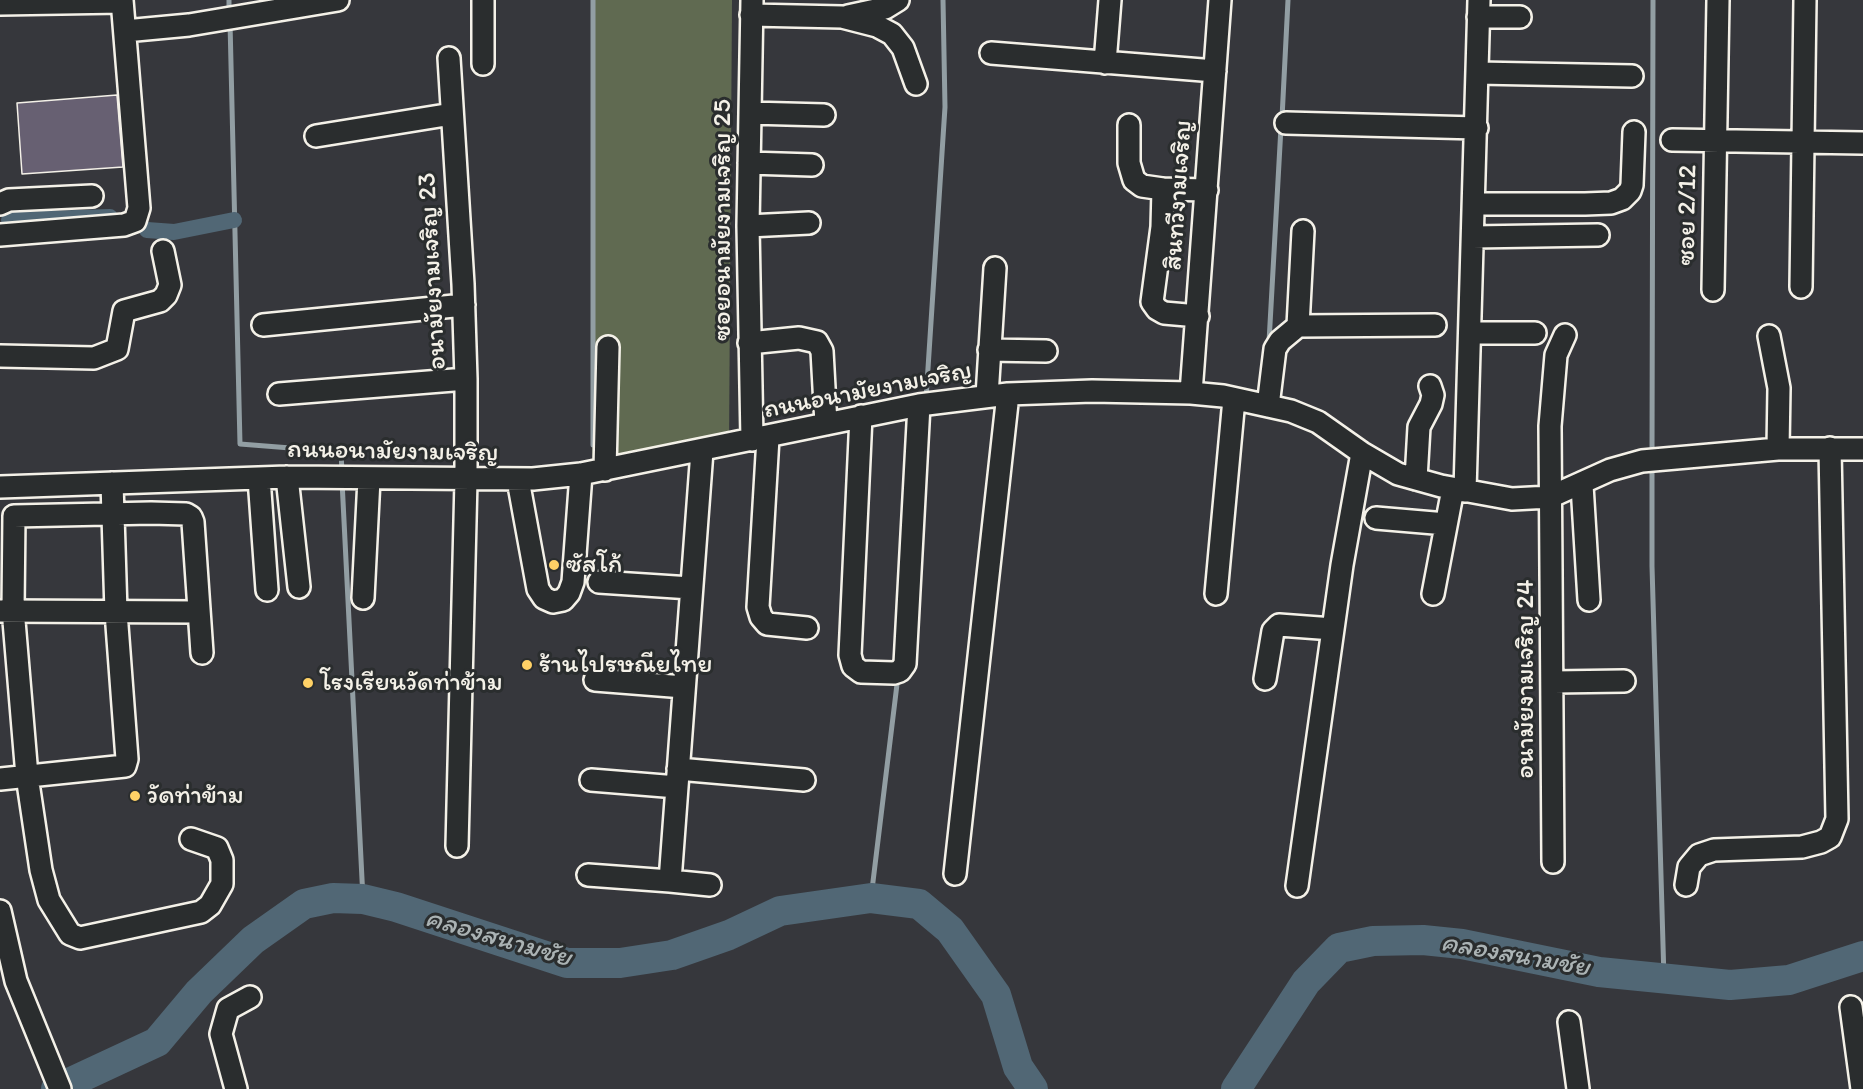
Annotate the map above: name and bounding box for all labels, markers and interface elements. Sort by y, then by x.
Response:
street label: ซอยอนามัยงามเจริญ 25 [707,99,739,341]
street label: สินทวีงามเจริญ [1158,119,1200,271]
street label: ซอย 2/12 [1672,164,1704,266]
street label: อนามัยงามเจริญ 23 [412,172,454,370]
street label: ถนนอนามัยงามเจริญ [761,355,975,427]
street label: ถนนอนามัยงามเจริญ [287,435,499,469]
place label: ซัสโก้ [566,549,622,581]
marker: ซัสโก้ [547,558,561,572]
street label: อนามัยงามเจริญ 24 [1510,579,1542,779]
place label: ร้านไปรษณียไทย [539,649,712,681]
marker: ร้านไปรษณียไทย [520,658,534,672]
place label: โรงเรียนวัดท่าข้าม [320,667,503,699]
marker: โรงเรียนวัดท่าข้าม [301,676,315,690]
place label: วัดท่าข้าม [147,780,244,812]
marker: วัดท่าข้าม [128,789,142,803]
water label: คลองสนามชัย [421,903,575,975]
water label: คลองสนามชัย [1438,927,1592,985]

